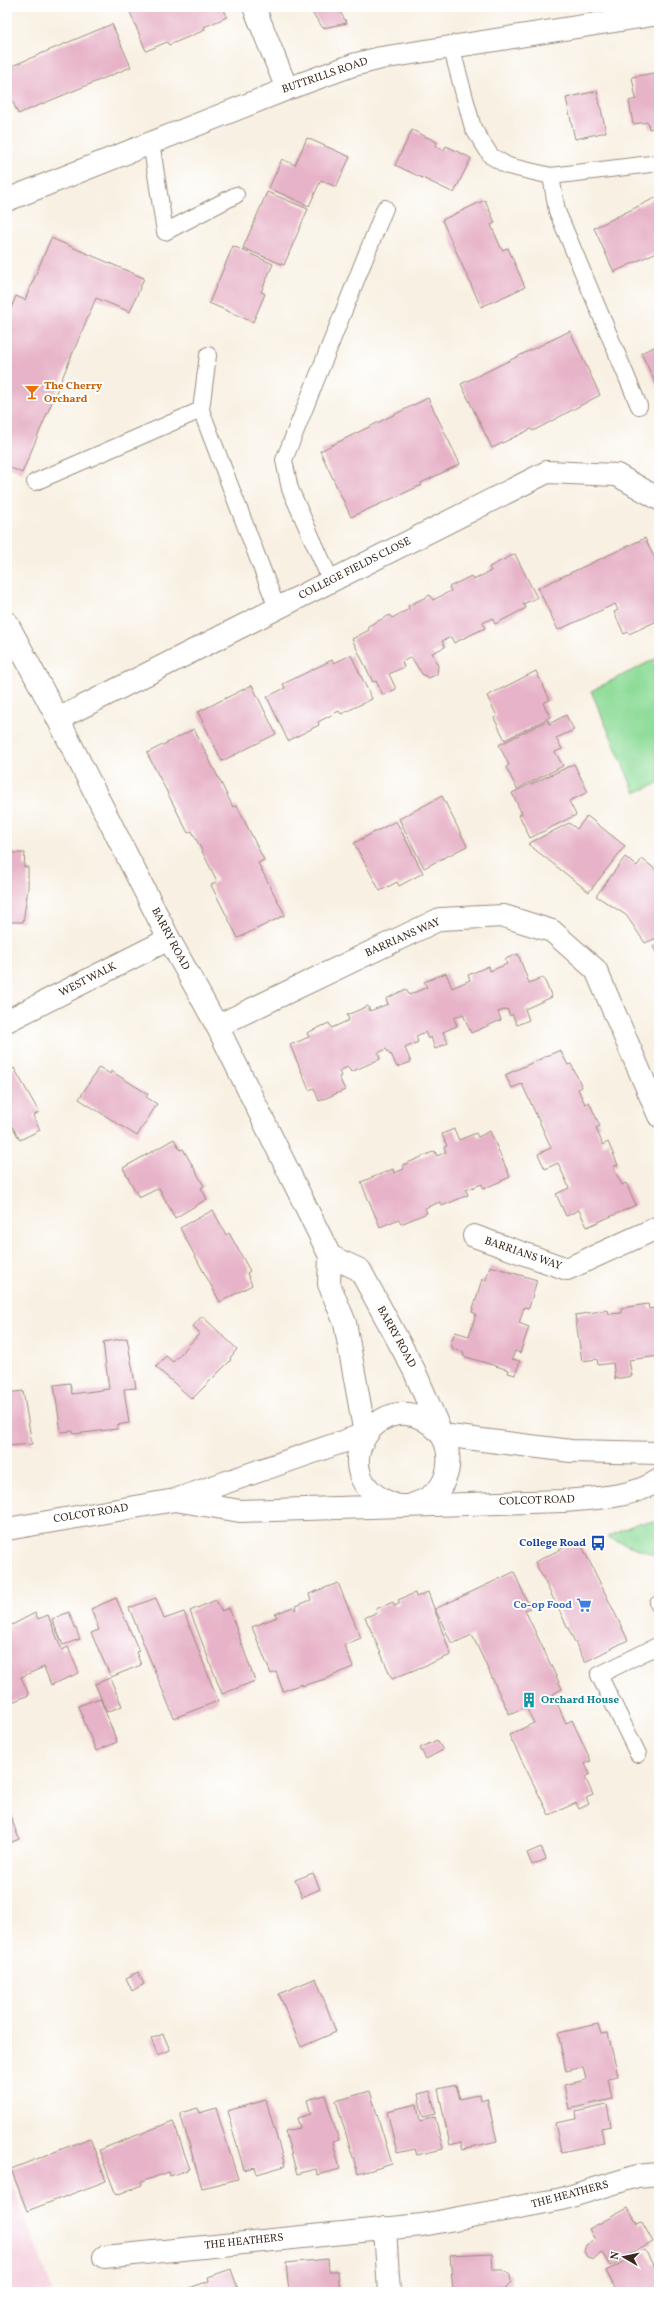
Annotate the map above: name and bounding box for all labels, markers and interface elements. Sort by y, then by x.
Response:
street label: BUTTRILLS ROAD [280,54,370,98]
place label: The Cherry Orchard [44,379,103,407]
bar icon: The Cherry Orchard [23,383,41,401]
street label: COLLEGE FIELDS CLOSE [296,534,414,604]
street label: BARRY ROAD [147,905,193,973]
street label: BARRIANS WAY [363,915,443,961]
street label: WEST WALK [57,959,120,1001]
street label: BARRIANS WAY [482,1234,564,1274]
street label: BARRY ROAD [373,1303,419,1371]
street label: COLCOT ROAD [499,1492,575,1510]
street label: COLCOT ROAD [53,1501,129,1527]
bus stop icon: College Road [589,1534,607,1552]
place label: College Road [519,1536,586,1551]
supermarket icon: Co-op Food [575,1596,593,1614]
place label: Co-op Food [513,1598,572,1613]
building icon: Orchard House [520,1691,538,1709]
place label: Orchard House [541,1693,619,1708]
street label: THE HEATHERS [530,2177,610,2213]
street label: THE HEATHERS [204,2230,284,2254]
north arrow [604,2237,644,2277]
text: N [608,2251,624,2261]

